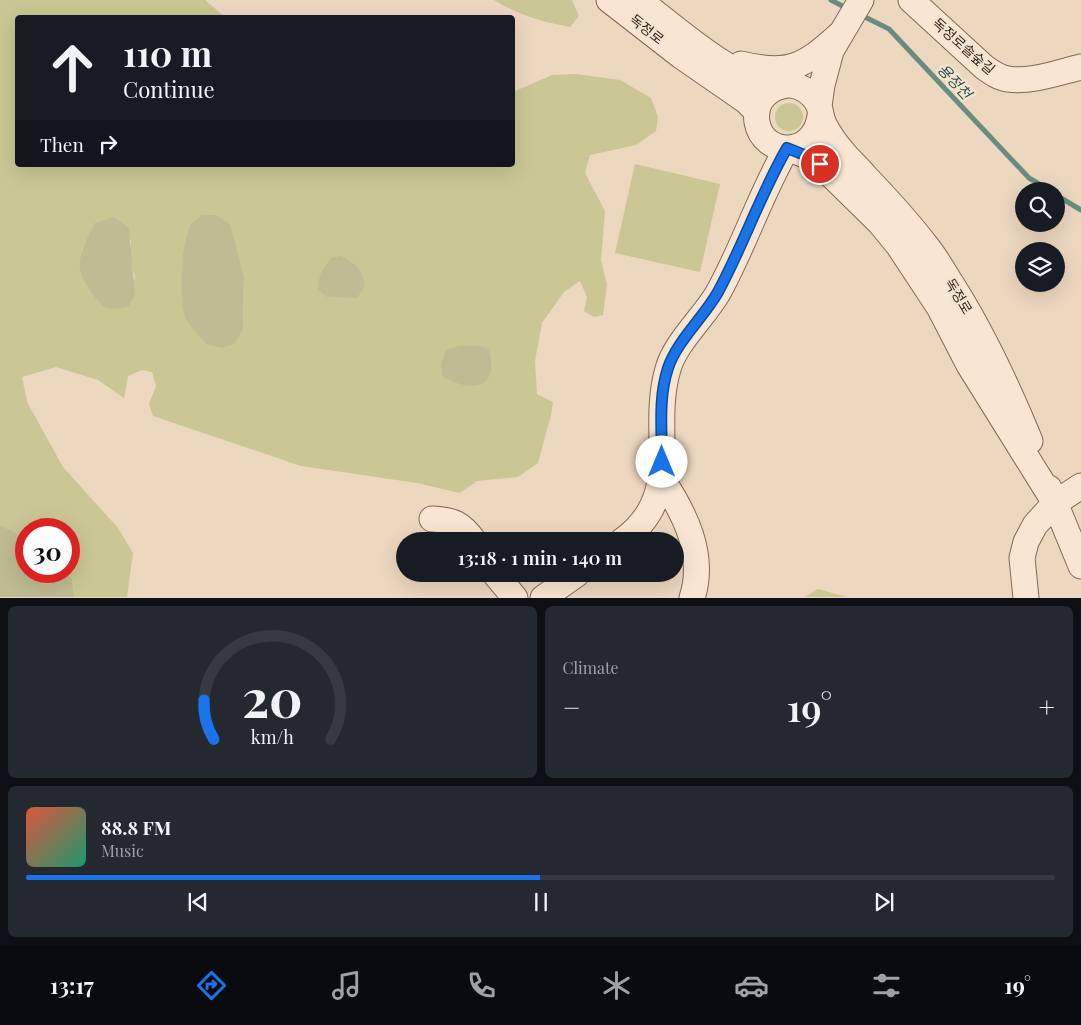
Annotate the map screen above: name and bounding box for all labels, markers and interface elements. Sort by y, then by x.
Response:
street label: 독정로 [626,10,668,48]
street label: 독정로솔숲길 [929,13,999,79]
text: 110 m [123,29,212,76]
icon: ahead [40,35,105,100]
water label: 용정천 [934,59,978,105]
text: Continue [123,74,215,104]
icon: right [94,130,122,158]
text: Then [40,131,84,157]
pin [799,143,841,185]
icon: arrive [806,150,834,178]
map controls [1015,182,1065,292]
button: search [1015,182,1065,232]
button: layers [1015,242,1065,292]
street label: 독정로 [941,275,977,318]
position arrow [635,435,687,487]
speed limit sign: 30 [15,518,80,583]
text: 13:18 · 1 min · 140 m [458,544,622,570]
text: Climate [563,657,619,678]
text: 20 [242,662,303,731]
text: 19° [787,681,832,732]
text: − [563,688,581,725]
text: + [1039,688,1055,725]
text: km/h [251,725,294,748]
text: 88.8 FM [101,814,171,840]
text: Music [101,840,144,861]
icon: previous [184,888,212,916]
icon: pause [527,888,555,916]
icon: next [870,888,898,916]
icon: directions [194,968,229,1003]
icon: music [329,968,364,1003]
icon: phone [464,968,499,1003]
icon: climate [599,968,634,1003]
icon: car [734,968,769,1003]
icon: filters [869,968,904,1003]
text: 13:17 [50,970,94,1000]
text: 19° [1004,970,1031,1000]

